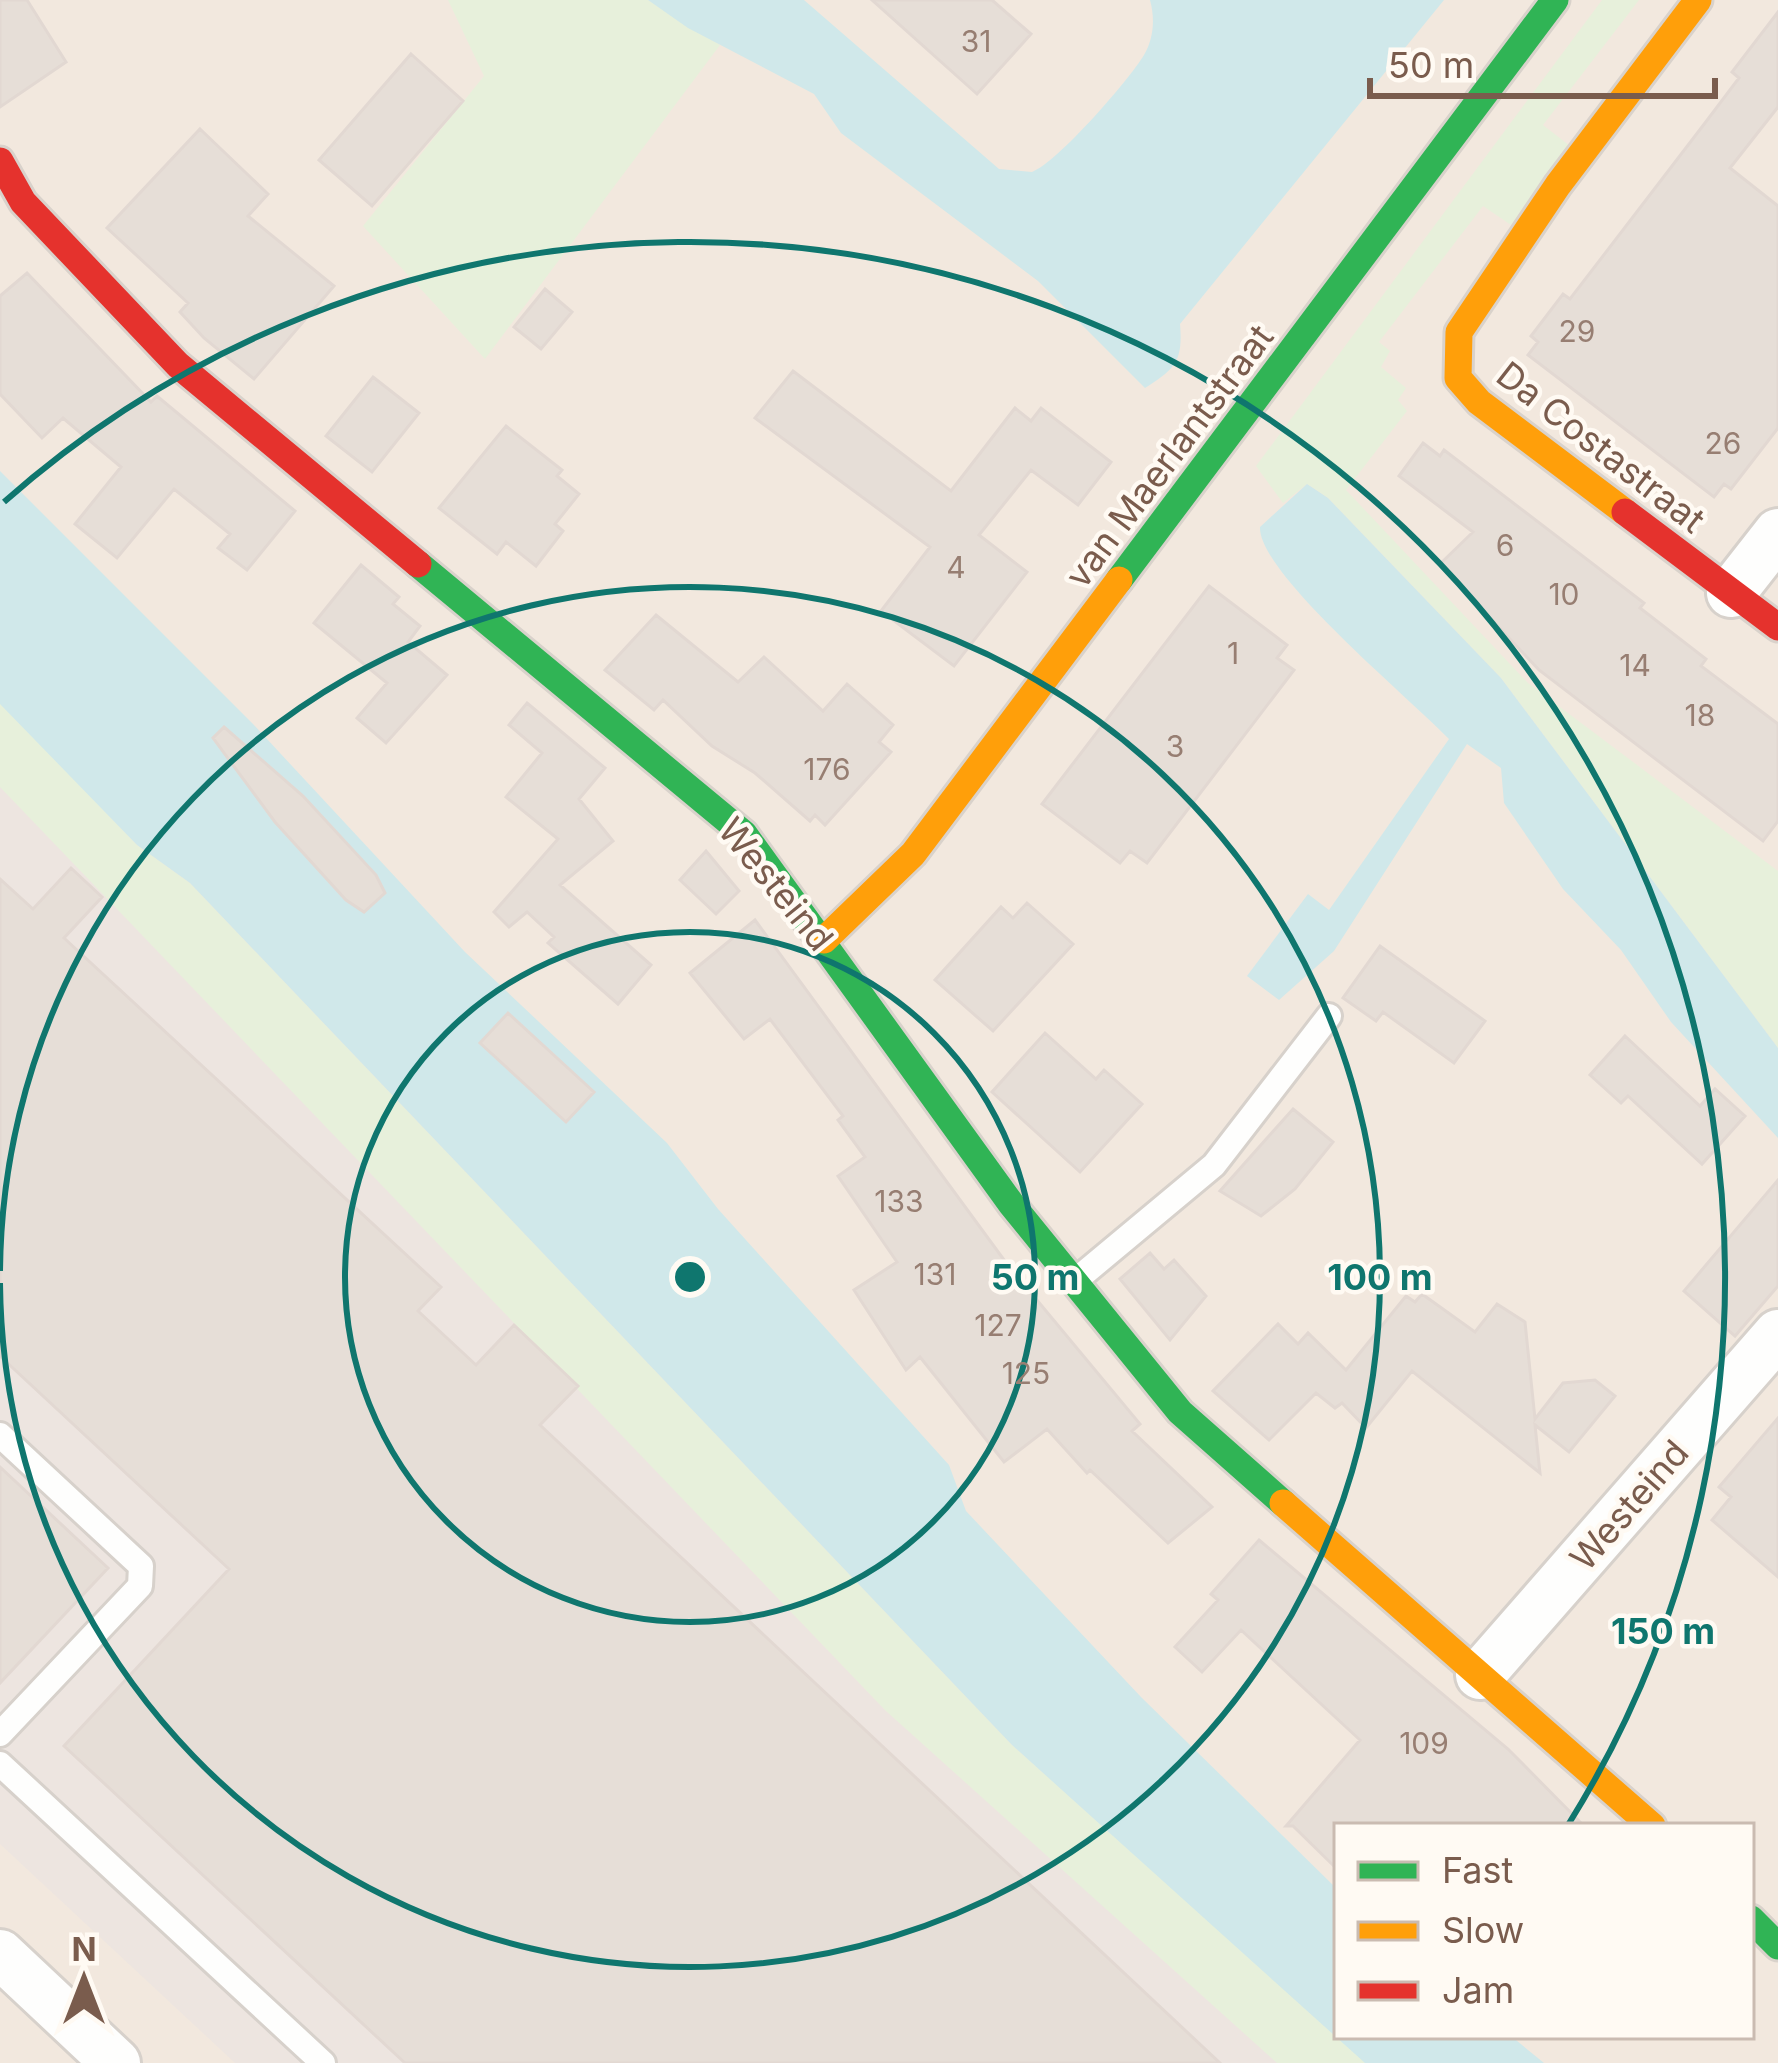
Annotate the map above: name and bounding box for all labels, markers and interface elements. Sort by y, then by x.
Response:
house number: 31 [961,23,991,59]
scale bar [1370,24,1715,98]
text: 50 m [1388,43,1474,87]
house number: 29 [1559,313,1595,349]
street label: van Maerlantstraat [1056,316,1282,596]
street label: Da Costastraat [1488,352,1714,542]
house number: 26 [1705,425,1741,461]
house number: 6 [1496,527,1514,563]
house number: 4 [946,549,966,585]
house number: 10 [1548,576,1580,612]
house number: 1 [1227,635,1239,671]
house number: 14 [1619,647,1651,683]
house number: 18 [1685,697,1715,733]
house number: 3 [1166,728,1184,764]
house number: 176 [803,751,851,787]
street label: Westeind [709,809,843,959]
house number: 133 [874,1183,924,1219]
text: 50 m [991,1255,1079,1299]
text: 100 m [1327,1255,1433,1299]
centre of rings [669,1256,711,1298]
house number: 131 [914,1256,956,1292]
house number: 127 [974,1307,1022,1343]
house number: 125 [1002,1355,1050,1391]
street label: Westeind [1561,1431,1697,1579]
text: 150 m [1611,1609,1715,1653]
house number: 109 [1399,1725,1449,1761]
legend [1334,1823,1754,2039]
text: Fast [1442,1848,1514,1892]
text: Slow [1442,1908,1524,1952]
north arrow [24,1919,144,2039]
text: N [71,1929,97,1969]
text: Jam [1442,1968,1514,2012]

